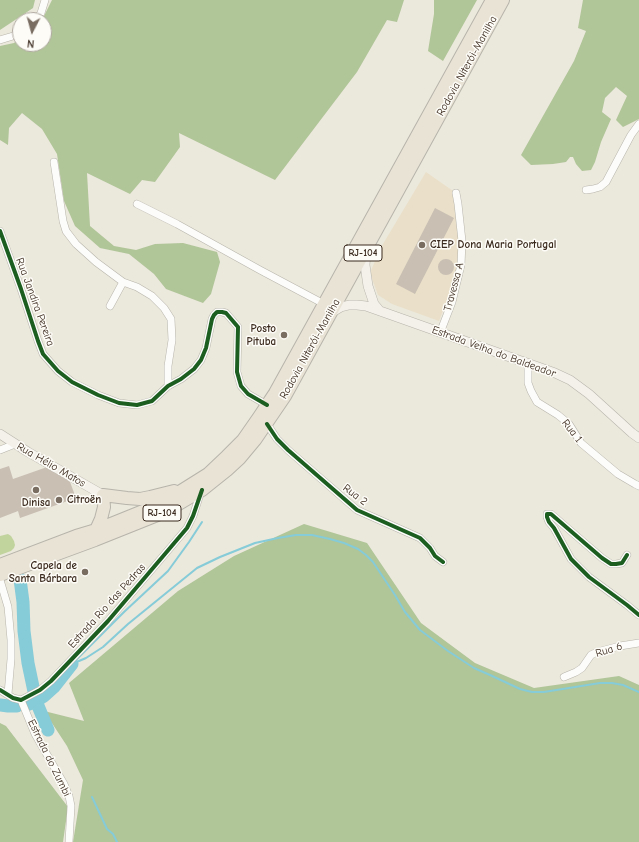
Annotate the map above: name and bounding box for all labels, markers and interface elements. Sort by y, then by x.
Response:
north arrow [12,12,52,52]
street label: Rodovia Niterói-Manilha [434,14,500,118]
text: N [27,37,35,50]
place label: CIEP Dona Maria Portugal [430,238,556,252]
marker: CIEP Dona Maria Portugal [417,240,427,250]
road number: RJ-104 [344,245,382,261]
street label: Rua Jandira Pereira [13,256,57,348]
street label: Travessa A [441,261,467,313]
street label: Rodovia Niterói-Manilha [277,297,343,401]
place label: Posto Pituba [247,322,276,348]
street label: Estrada Velha do Baldeador [430,323,558,381]
marker: Posto Pituba [279,330,289,340]
street label: Rua 1 [559,417,585,445]
street label: Rua Hélio Matos [14,440,88,490]
street label: Rua 2 [340,482,370,508]
marker: Dinisa [31,485,41,495]
place label: Citroën [67,493,101,507]
marker: Citroën [54,495,64,505]
place label: Dinisa [22,496,50,510]
road number: RJ-104 [143,505,181,521]
place label: Capela de Santa Bárbara [9,559,77,585]
street label: Estrada Rio das Pedras [66,561,148,651]
marker: Capela de Santa Bárbara [80,567,90,577]
street label: Rua 6 [594,640,624,660]
street label: Estrada do Zumbi [25,717,73,799]

